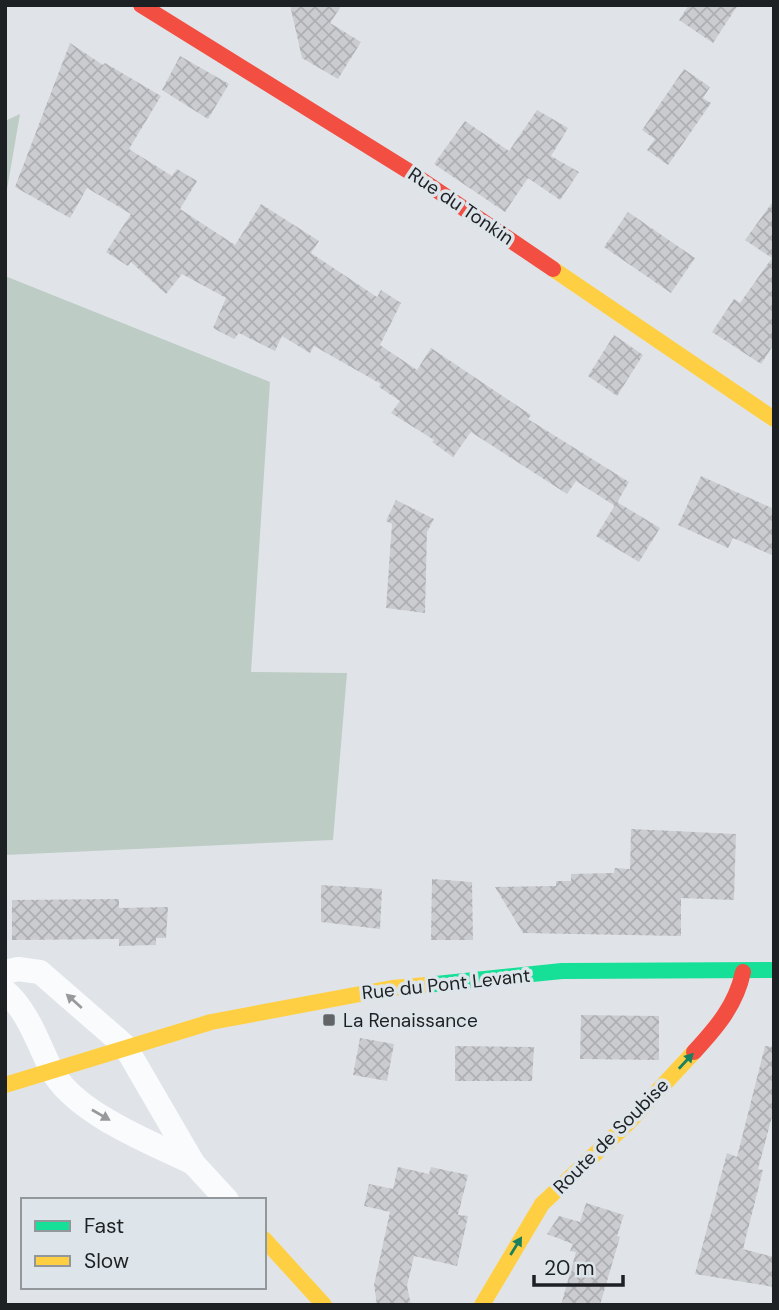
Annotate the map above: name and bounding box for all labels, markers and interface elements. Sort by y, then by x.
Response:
street label: Rue du Tonkin [403,162,519,250]
street label: Rue du Pont Levant [361,963,531,1005]
one-way arrow [66,993,83,1009]
place label: La Renaissance [343,1008,478,1033]
marker: La Renaissance [321,1012,337,1028]
one-way arrow [677,1053,693,1070]
street label: Route de Soubise [548,1073,674,1199]
one-way arrow [92,1109,111,1121]
legend [21,1198,266,1289]
text: Fast [84,1212,124,1240]
one-way arrow [509,1236,522,1255]
scale bar [534,1244,623,1288]
text: Slow [84,1247,129,1275]
text: 20 m [544,1254,595,1282]

